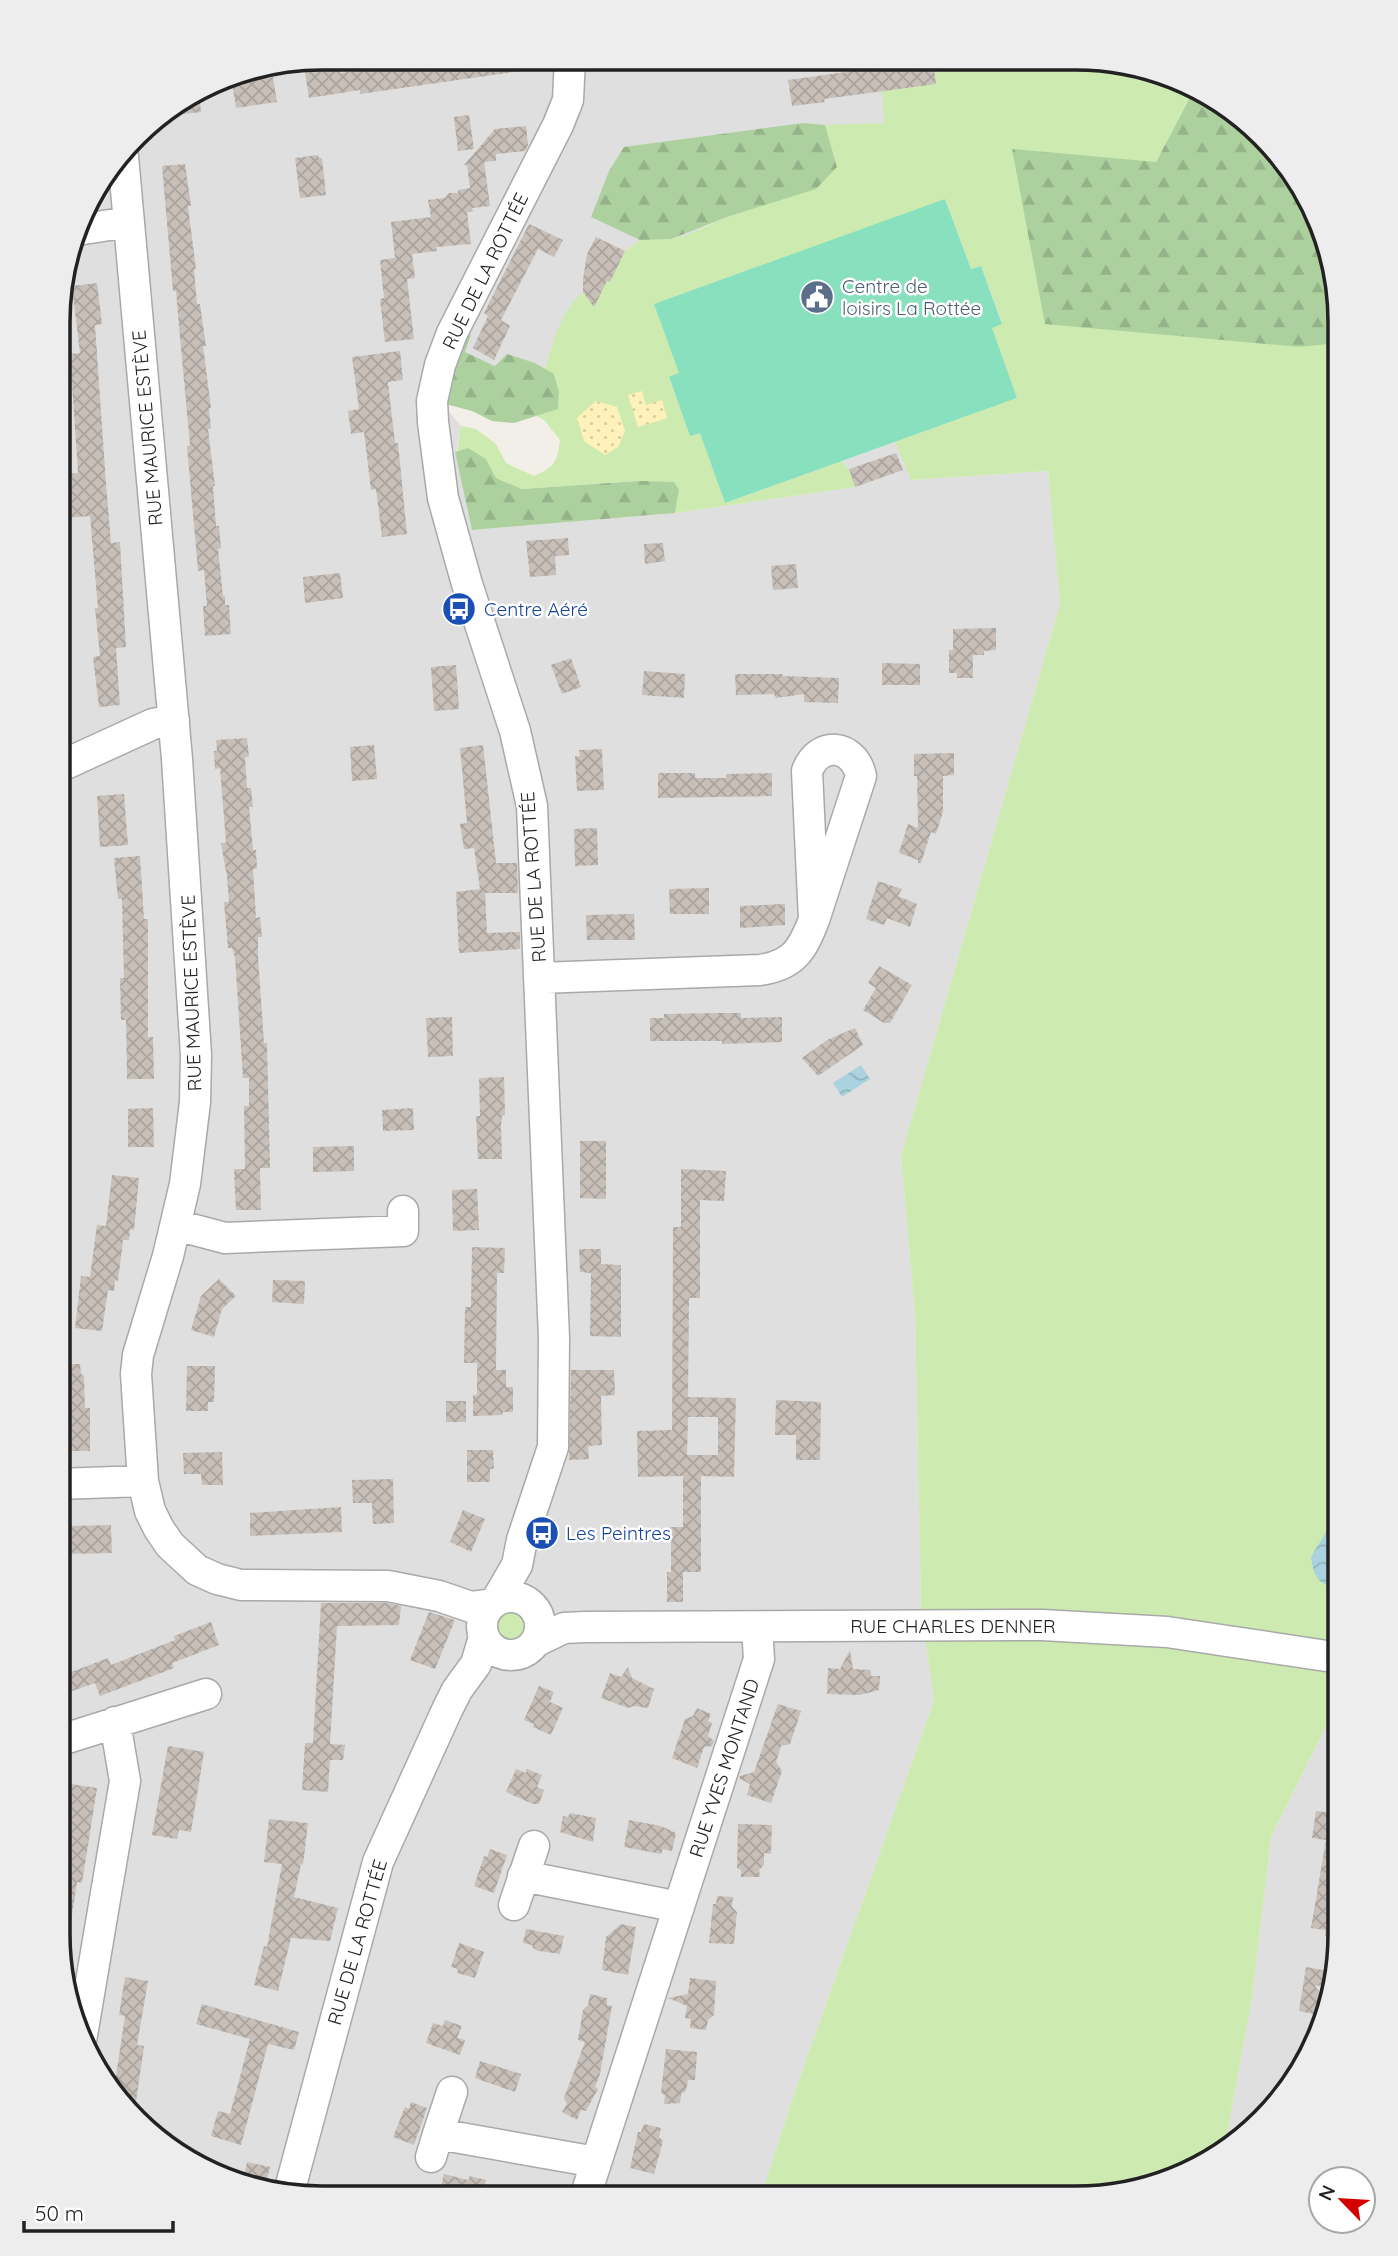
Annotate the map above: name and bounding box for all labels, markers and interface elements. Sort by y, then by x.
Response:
street label: RUE DE LA ROTTÉE [437,189,533,353]
place label: Centre de loisirs La Rottée [842,274,981,320]
public building icon: Centre de loisirs La Rottée [798,278,836,316]
street label: RUE MAURICE ESTÈVE [126,329,168,527]
bus stop icon: Centre Aéré [440,590,478,628]
place label: Centre Aéré [484,597,588,621]
street label: RUE DE LA ROTTÉE [515,791,551,963]
street label: RUE MAURICE ESTÈVE [176,894,206,1092]
bus stop icon: Les Peintres [523,1514,561,1552]
place label: Les Peintres [566,1521,671,1545]
street label: RUE CHARLES DENNER [850,1614,1056,1638]
street label: RUE YVES MONTAND [684,1676,764,1860]
street label: RUE DE LA ROTTÉE [322,1856,392,2028]
north arrow [1307,2165,1377,2235]
text: N [1313,2181,1340,2204]
scale bar [24,2190,173,2234]
text: 50 m [35,2200,84,2226]

